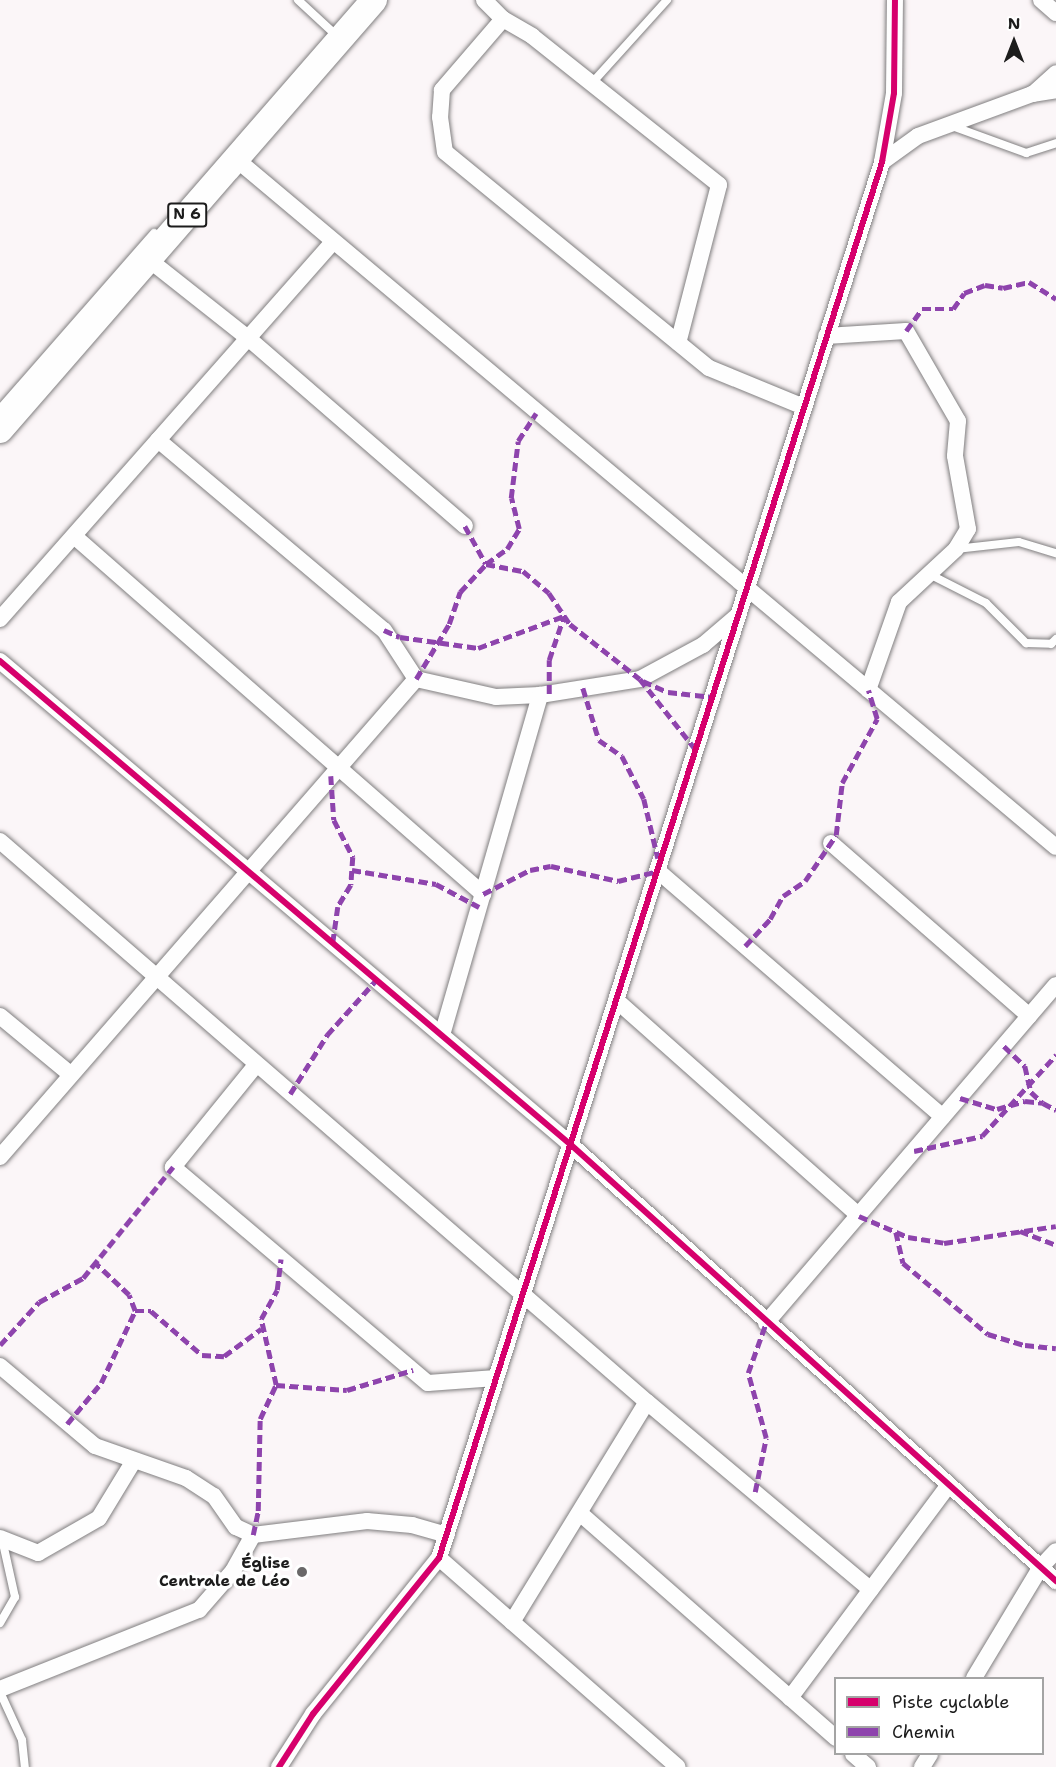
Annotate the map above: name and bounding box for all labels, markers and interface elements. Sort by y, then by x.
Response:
north arrow [984,12,1044,72]
text: N [1008,13,1020,34]
road number: N 6 [166,203,208,227]
place label: Église Centrale de Léo [159,1553,290,1591]
marker: Église Centrale de Léo [295,1565,309,1579]
legend [834,1677,1044,1755]
text: Piste cyclable [892,1690,1009,1714]
text: Chemin [892,1720,955,1744]

